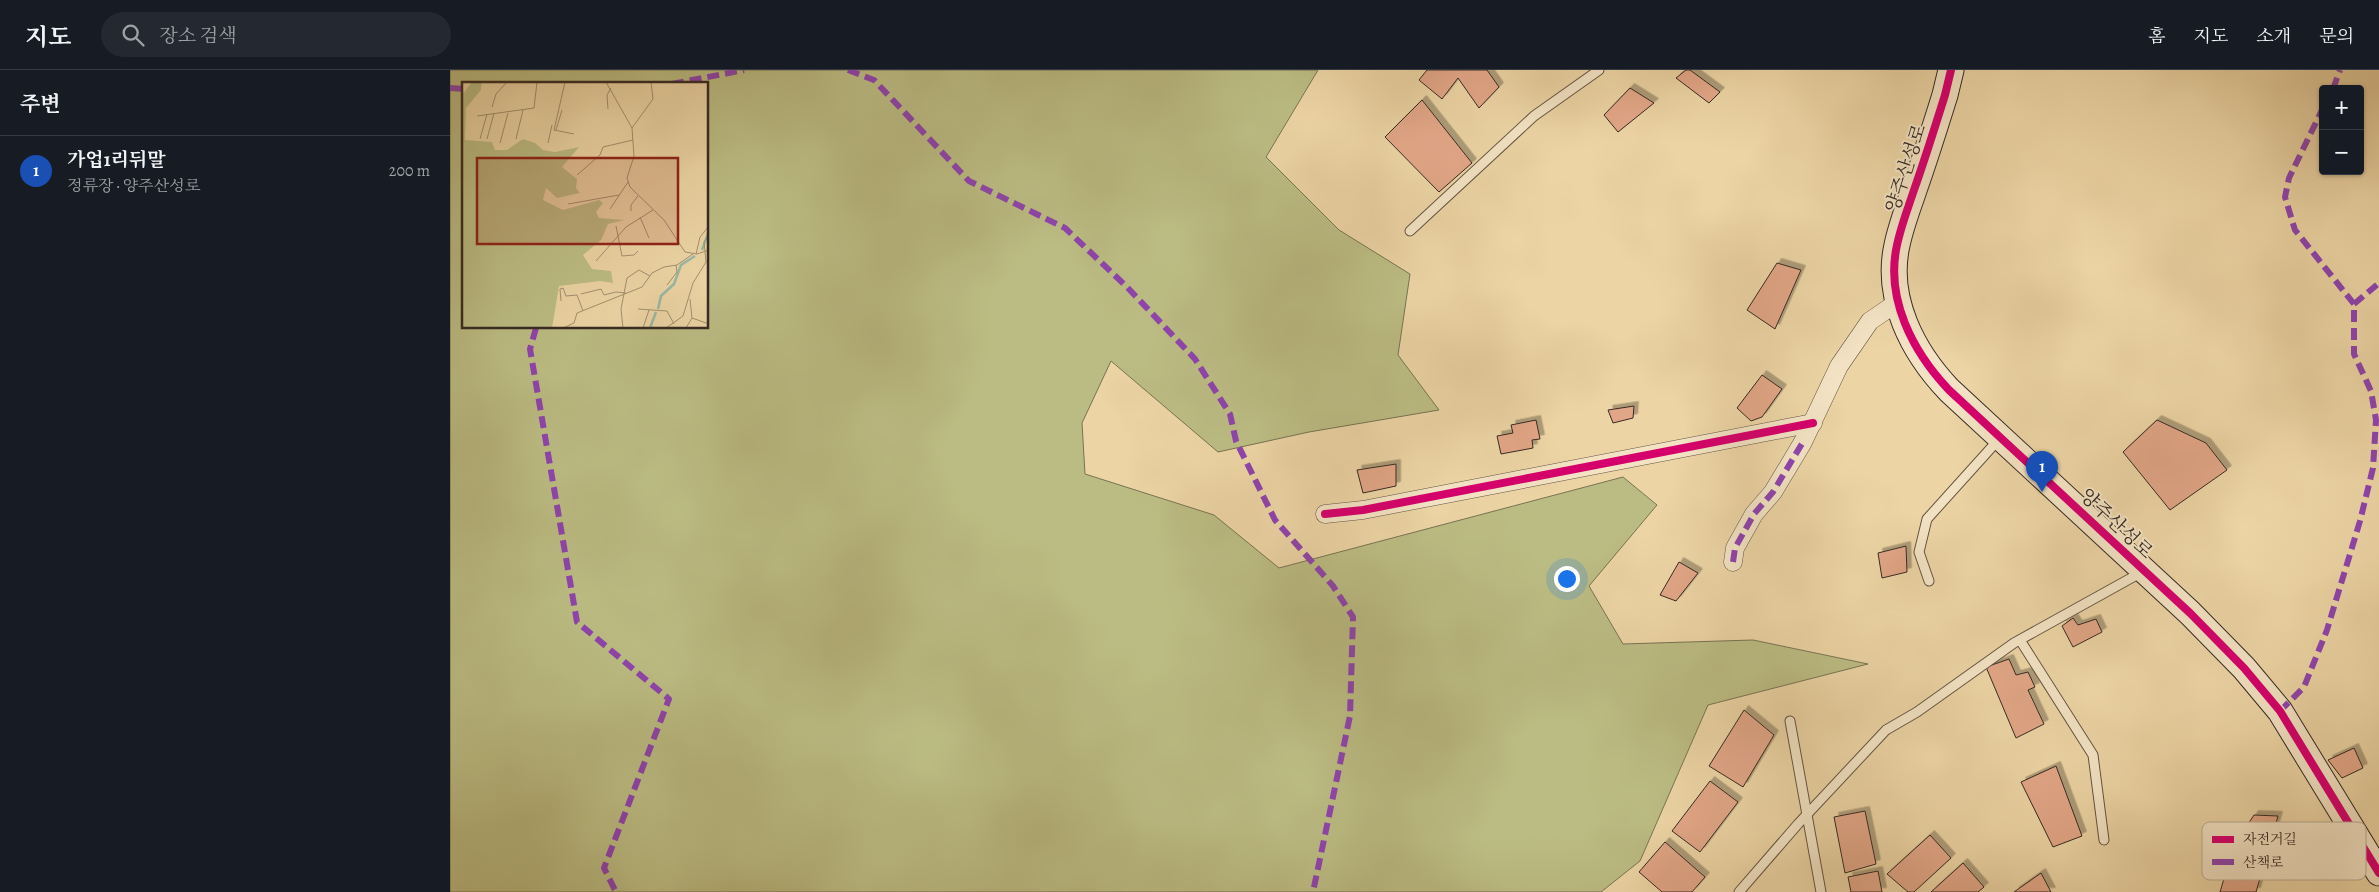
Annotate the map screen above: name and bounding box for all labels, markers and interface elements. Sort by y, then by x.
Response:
search box [101,12,451,57]
text: 지도 [25,21,71,53]
icon: search [119,21,147,49]
text: 장소 검색 [159,23,237,49]
text: 홈 [2148,24,2166,48]
text: 지도 [2194,24,2228,48]
text: 소개 [2256,24,2291,48]
text: 문의 [2319,24,2354,48]
inset map [462,82,709,329]
map controls [2319,85,2364,175]
button: + [2319,85,2364,130]
text: 주변 [20,90,61,118]
street label: 양주산성로 [1879,121,1932,216]
button: − [2319,130,2364,175]
text: 가업1리뒤말 [67,147,166,173]
text: 1 [33,160,39,182]
text: 200 m [389,160,430,182]
text: 정류장 · 양주산성로 [67,175,200,197]
pin: 1 [2026,451,2058,492]
street label: 양주산성로 [2074,483,2159,565]
your location [1554,566,1580,592]
legend [2202,822,2366,880]
text: 자전거길 [2243,830,2297,849]
text: 산책로 [2243,853,2284,872]

